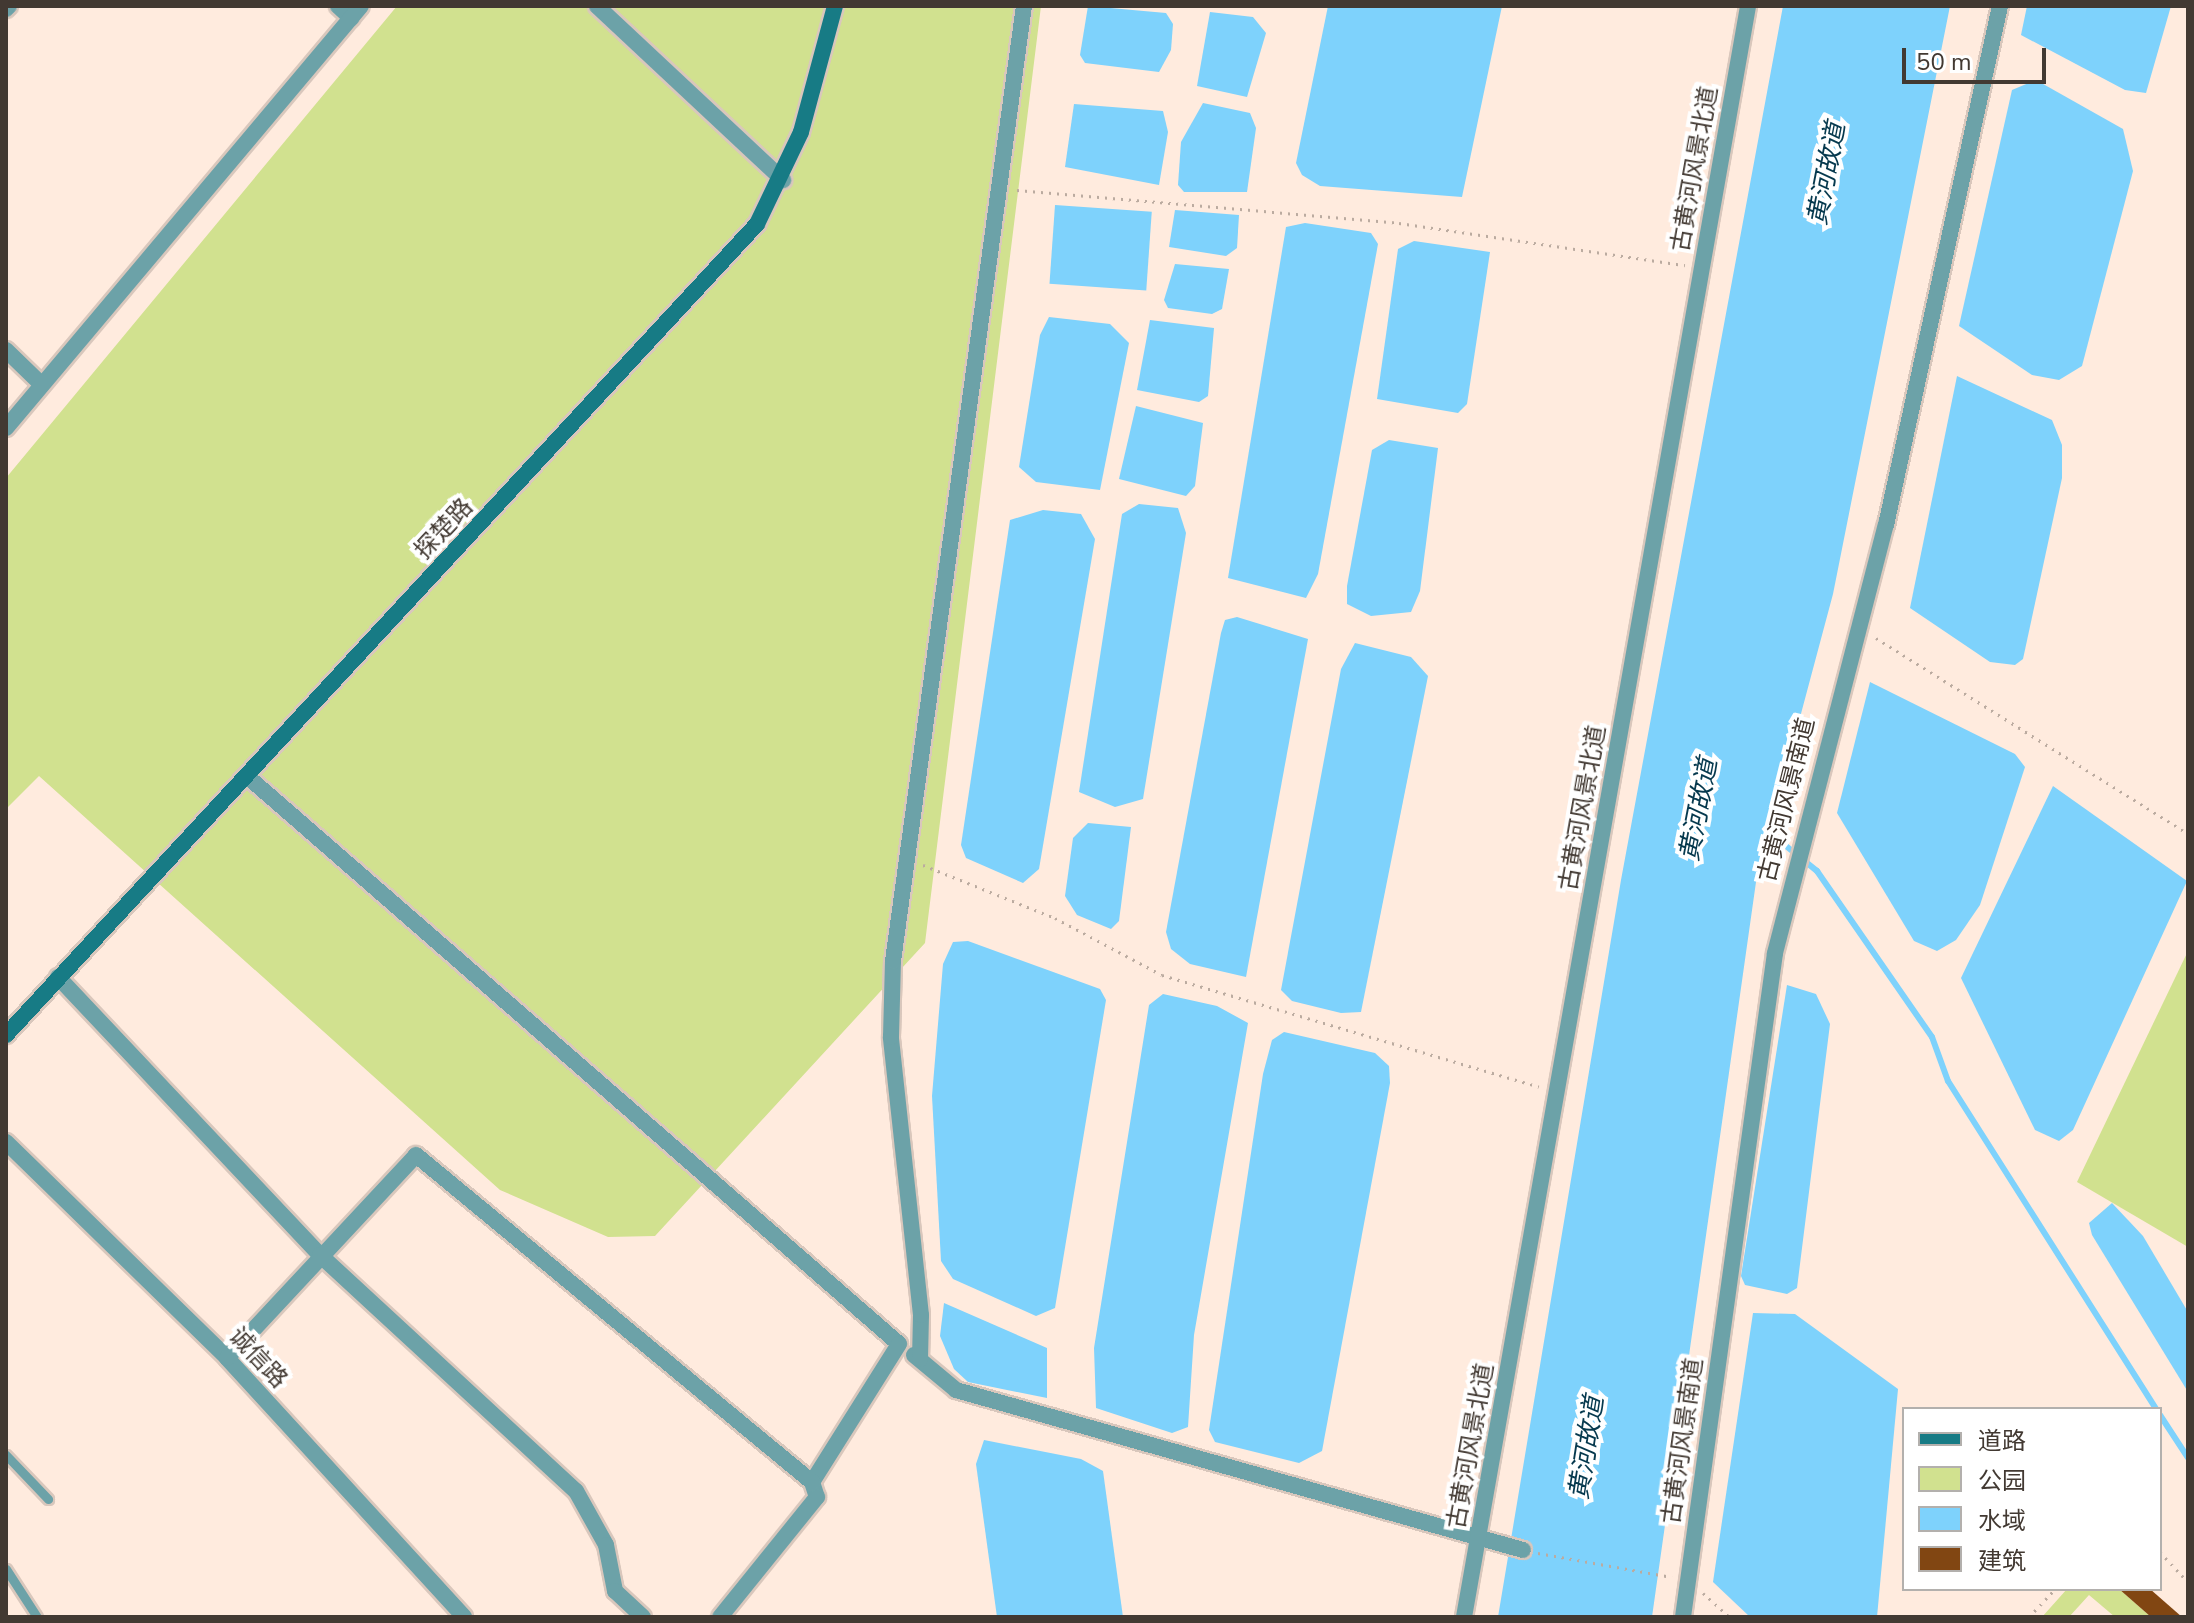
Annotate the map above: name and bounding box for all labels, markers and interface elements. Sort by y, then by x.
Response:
scale bar [1906,32,2050,82]
text: 50 m [1916,46,1972,78]
street label: 古黄河风景北道 [1666,84,1724,254]
water label: 黄河故道 [1802,120,1852,228]
street label: 探楚路 [409,493,479,565]
street label: 古黄河风景南道 [1753,715,1821,885]
street label: 古黄河风景北道 [1554,723,1612,893]
water label: 黄河故道 [1674,756,1724,864]
street label: 诚信路 [223,1322,293,1394]
street label: 古黄河风景南道 [1657,1356,1709,1526]
street label: 古黄河风景北道 [1442,1361,1500,1531]
water label: 黄河故道 [1563,1394,1611,1502]
legend [1902,1407,2162,1591]
text: 道路 [1978,1425,2026,1457]
text: 公园 [1978,1465,2026,1497]
text: 水域 [1978,1505,2026,1537]
text: 建筑 [1978,1545,2026,1577]

